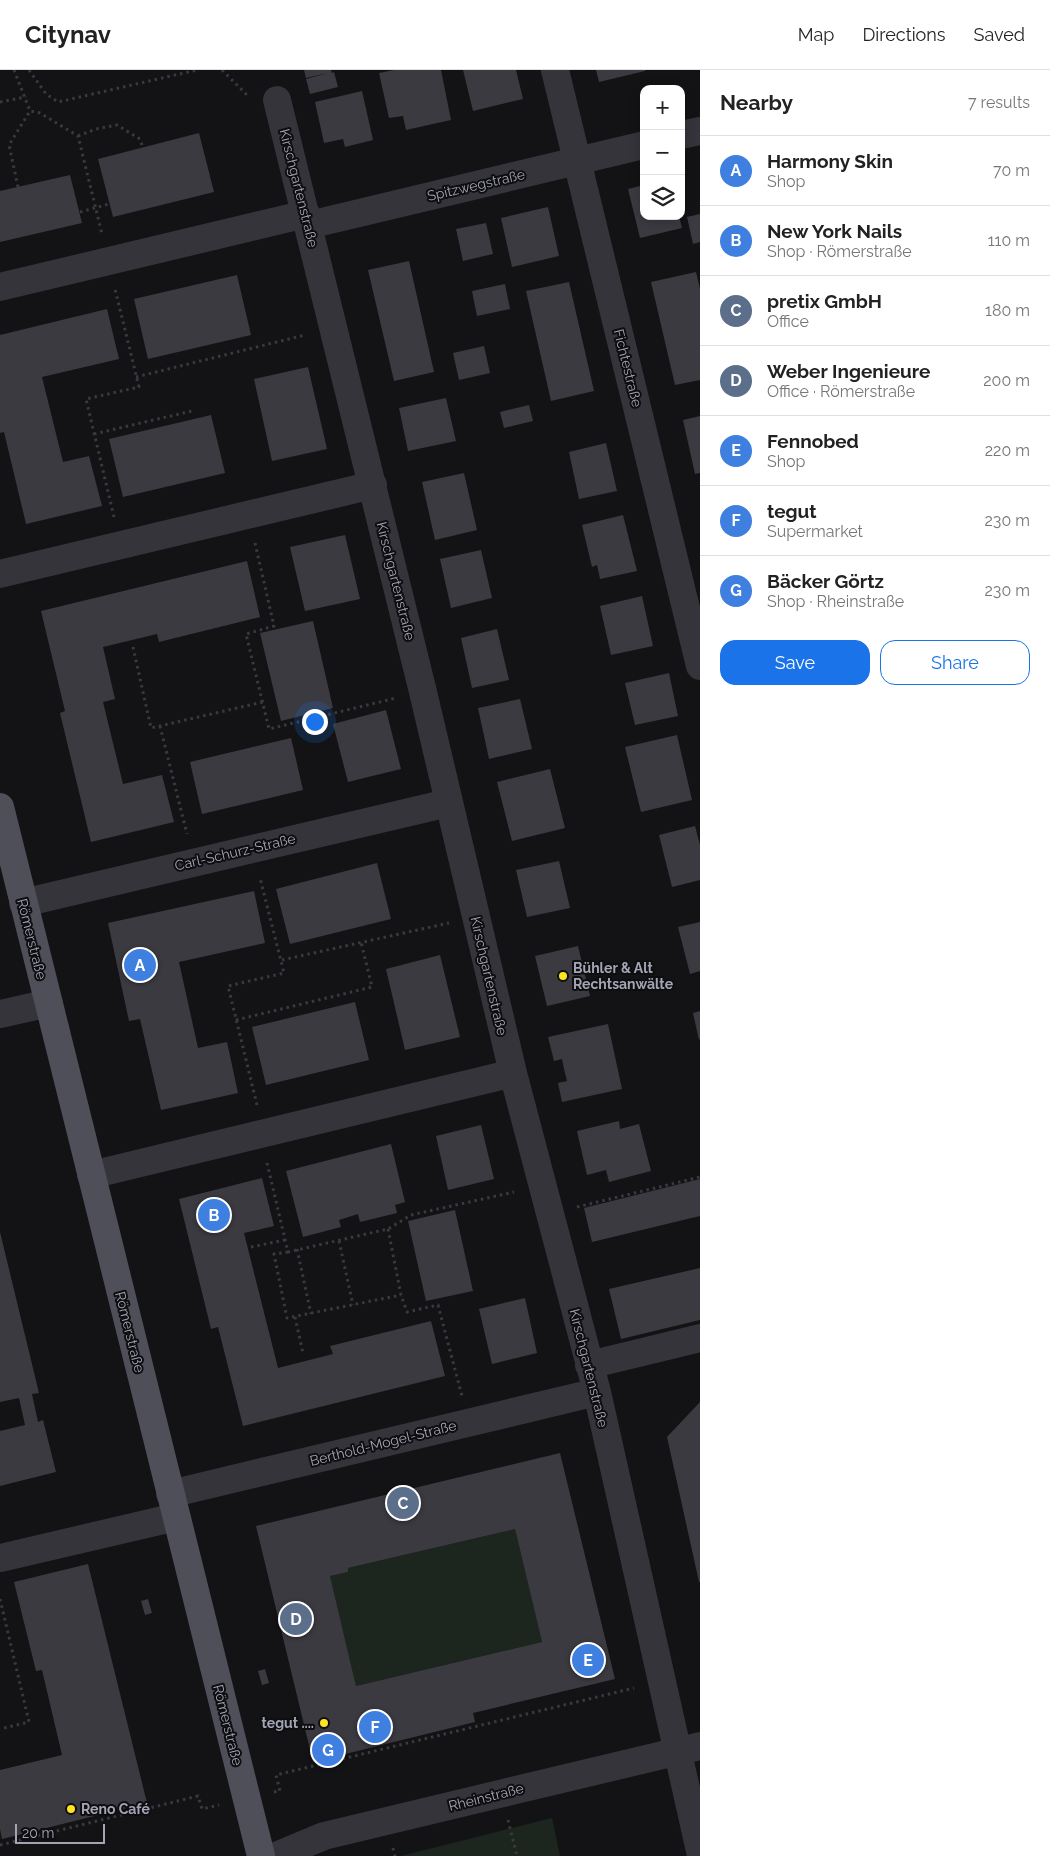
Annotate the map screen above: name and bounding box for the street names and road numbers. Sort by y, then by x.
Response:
street label: Kirschgartenstraße [277,127,321,249]
street label: Spitzwegstraße [426,166,526,204]
street label: Fichtestraße [611,327,645,409]
street label: Kirschgartenstraße [374,520,418,642]
street label: Carl-Schurz-Straße [173,830,297,874]
street label: Römerstraße [14,897,50,981]
street label: Kirschgartenstraße [468,915,510,1037]
street label: Römerstraße [112,1290,148,1374]
street label: Kirschgartenstraße [567,1307,611,1429]
street label: Berthold-Mogel-Straße [308,1417,458,1469]
street label: Römerstraße [210,1683,246,1767]
street label: Rheinstraße [447,1780,525,1814]

